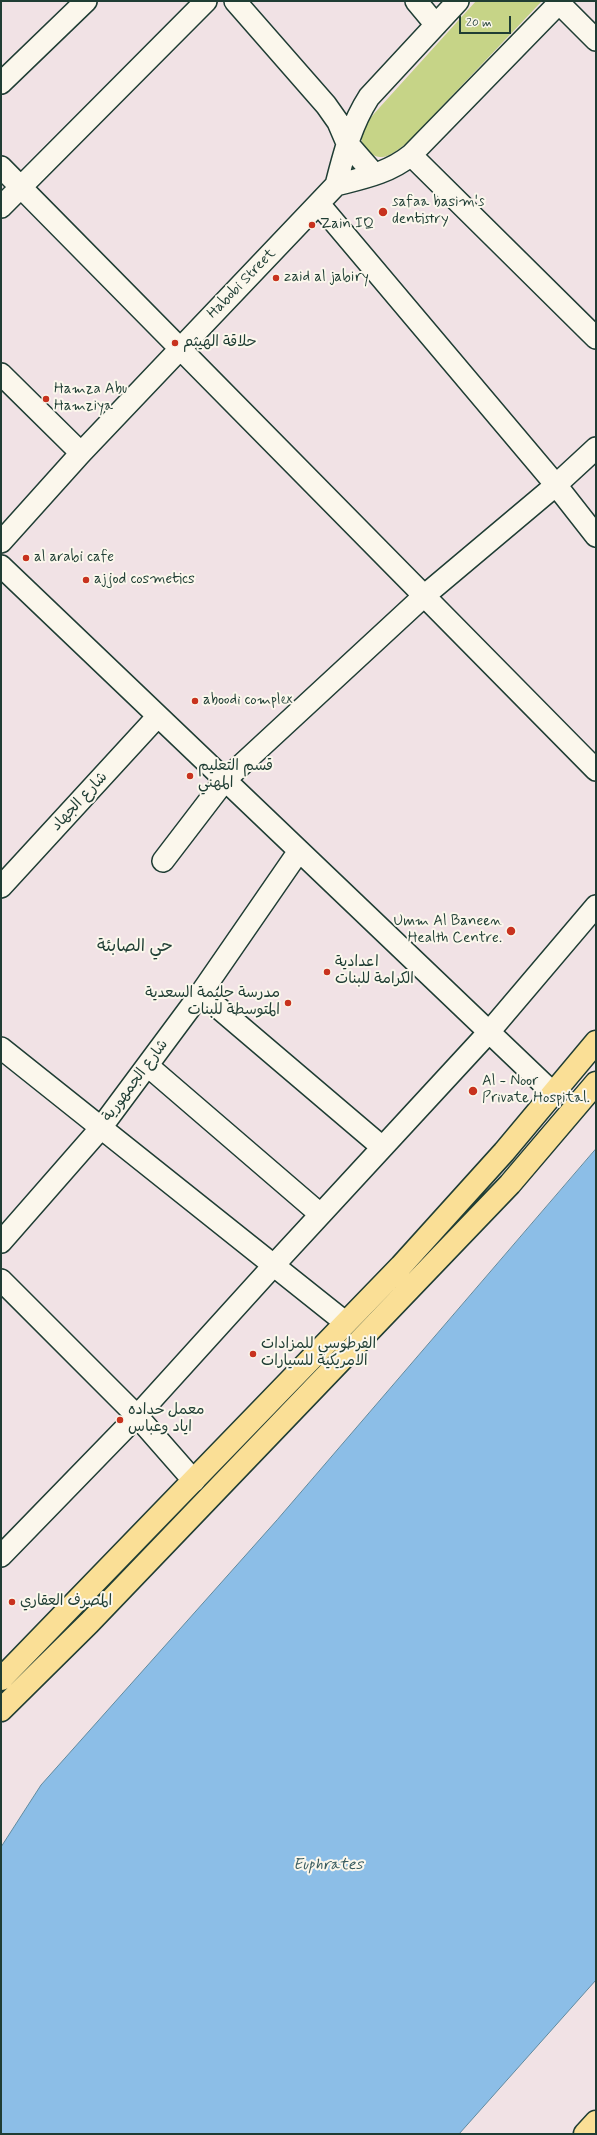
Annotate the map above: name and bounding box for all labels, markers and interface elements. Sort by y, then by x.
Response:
scale bar [461,8,513,34]
text: 20 m [466,15,492,31]
place label: safaa basim's dentistry [392,194,485,229]
marker: safaa basim's dentistry [377,206,389,218]
place label: Zain IQ [320,216,374,234]
marker: Zain IQ [307,220,317,230]
street label: Habobi Street [204,245,280,323]
place label: zaid al jabiry [284,269,369,287]
marker: zaid al jabiry [271,273,281,283]
place label: حلاقة الهيثم [183,334,257,352]
marker: حلاقة الهيثم [170,338,180,348]
place label: Hamza Abu Hamziya [54,381,127,416]
marker: Hamza Abu Hamziya [41,394,51,404]
place label: al arabi cafe [34,549,114,567]
marker: al arabi cafe [21,553,31,563]
place label: ajjod cosmetics [94,571,195,589]
marker: ajjod cosmetics [81,575,91,585]
place label: aboodi complex [203,692,293,710]
marker: aboodi complex [190,696,200,706]
place label: قسم التعليم المهني [198,758,273,793]
street label: شارع الجهاد [48,769,112,835]
marker: قسم التعليم المهني [185,771,195,781]
place label: Umm Al Baneen Health Centre. [393,913,502,948]
marker: Umm Al Baneen Health Centre. [505,925,517,937]
district label: حي الصابئة [97,937,173,957]
place label: اعدادية الكرامة للبنات [335,954,414,989]
marker: اعدادية الكرامة للبنات [322,967,332,977]
place label: مدرسة حليمة السعدية المتوسطة للبنات [145,985,280,1020]
marker: مدرسة حليمة السعدية المتوسطة للبنات [283,998,293,1008]
street label: شارع الجمهورية [99,1036,173,1126]
place label: Al - Noor Private Hospital. [482,1073,590,1108]
marker: Al - Noor Private Hospital. [467,1085,479,1097]
place label: الفرطوسي للمزادات الامريكية للسيارات [261,1336,376,1371]
marker: الفرطوسي للمزادات الامريكية للسيارات [248,1349,258,1359]
place label: معمل حداده اياد وعباس [128,1402,205,1437]
marker: معمل حداده اياد وعباس [115,1415,125,1425]
place label: المصرف العقاري [20,1593,112,1611]
marker: المصرف العقاري [7,1597,17,1607]
water label: Euphrates [293,1856,363,1876]

